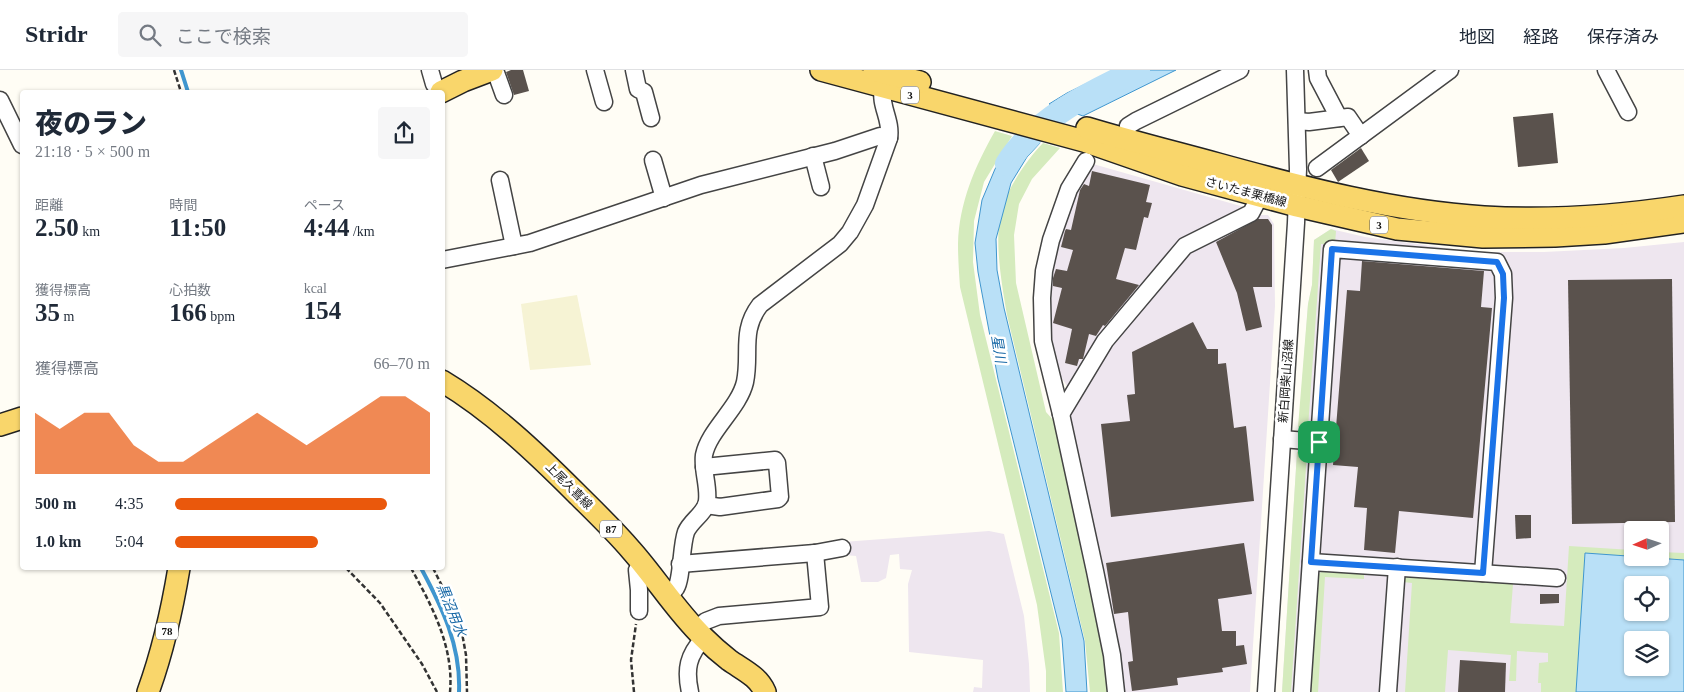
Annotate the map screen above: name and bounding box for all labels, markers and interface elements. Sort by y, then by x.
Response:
search box [118,12,468,57]
text: Stridr [25,21,88,47]
icon: search [136,21,164,49]
text: ここで検索 [176,26,271,47]
text: 地図 [1459,27,1495,47]
text: 経路 [1523,27,1559,47]
text: 保存済み [1587,27,1659,47]
road number: 3 [901,86,919,104]
button: share [378,107,430,159]
text: 夜のラン [35,108,147,139]
text: 21:18 · 5 × 500 m [35,143,150,160]
street label: さいたま栗橋線 [1204,174,1288,210]
text: 距離 [35,198,63,213]
text: 時間 [169,198,197,213]
text: ペース [304,198,345,213]
text: 2.50 [35,214,79,241]
text: 11:50 [169,214,226,241]
text: 4:44 [304,214,349,241]
road number: 3 [1370,216,1388,234]
text: km [79,224,100,239]
text: /km [349,224,375,239]
text: kcal [304,281,327,296]
text: 獲得標高 [35,283,91,298]
text: 心拍数 [169,283,211,298]
text: 154 [304,297,341,324]
text: 35 [35,299,60,326]
text: 166 [169,299,207,326]
text: m [60,309,74,324]
text: bpm [207,309,235,324]
water label: 星川 [989,334,1008,366]
street label: 新白岡柴山沼線 [1276,339,1296,423]
text: 66–70 m [374,355,430,372]
text: 獲得標高 [35,360,99,377]
pin [1298,421,1340,463]
icon: arrive [1305,428,1333,456]
street label: 上尾久喜線 [543,460,595,512]
text: 500 m [35,495,76,512]
text: 4:35 [115,495,143,512]
road number: 87 [600,520,622,538]
north arrow [1624,521,1669,566]
map controls [1624,521,1669,676]
text: 1.0 km [35,533,81,550]
text: 5:04 [115,533,143,550]
button: locate [1624,576,1669,621]
water label: 黒沼用水 [434,581,470,641]
road number: 78 [156,622,178,640]
button: layers [1624,631,1669,676]

